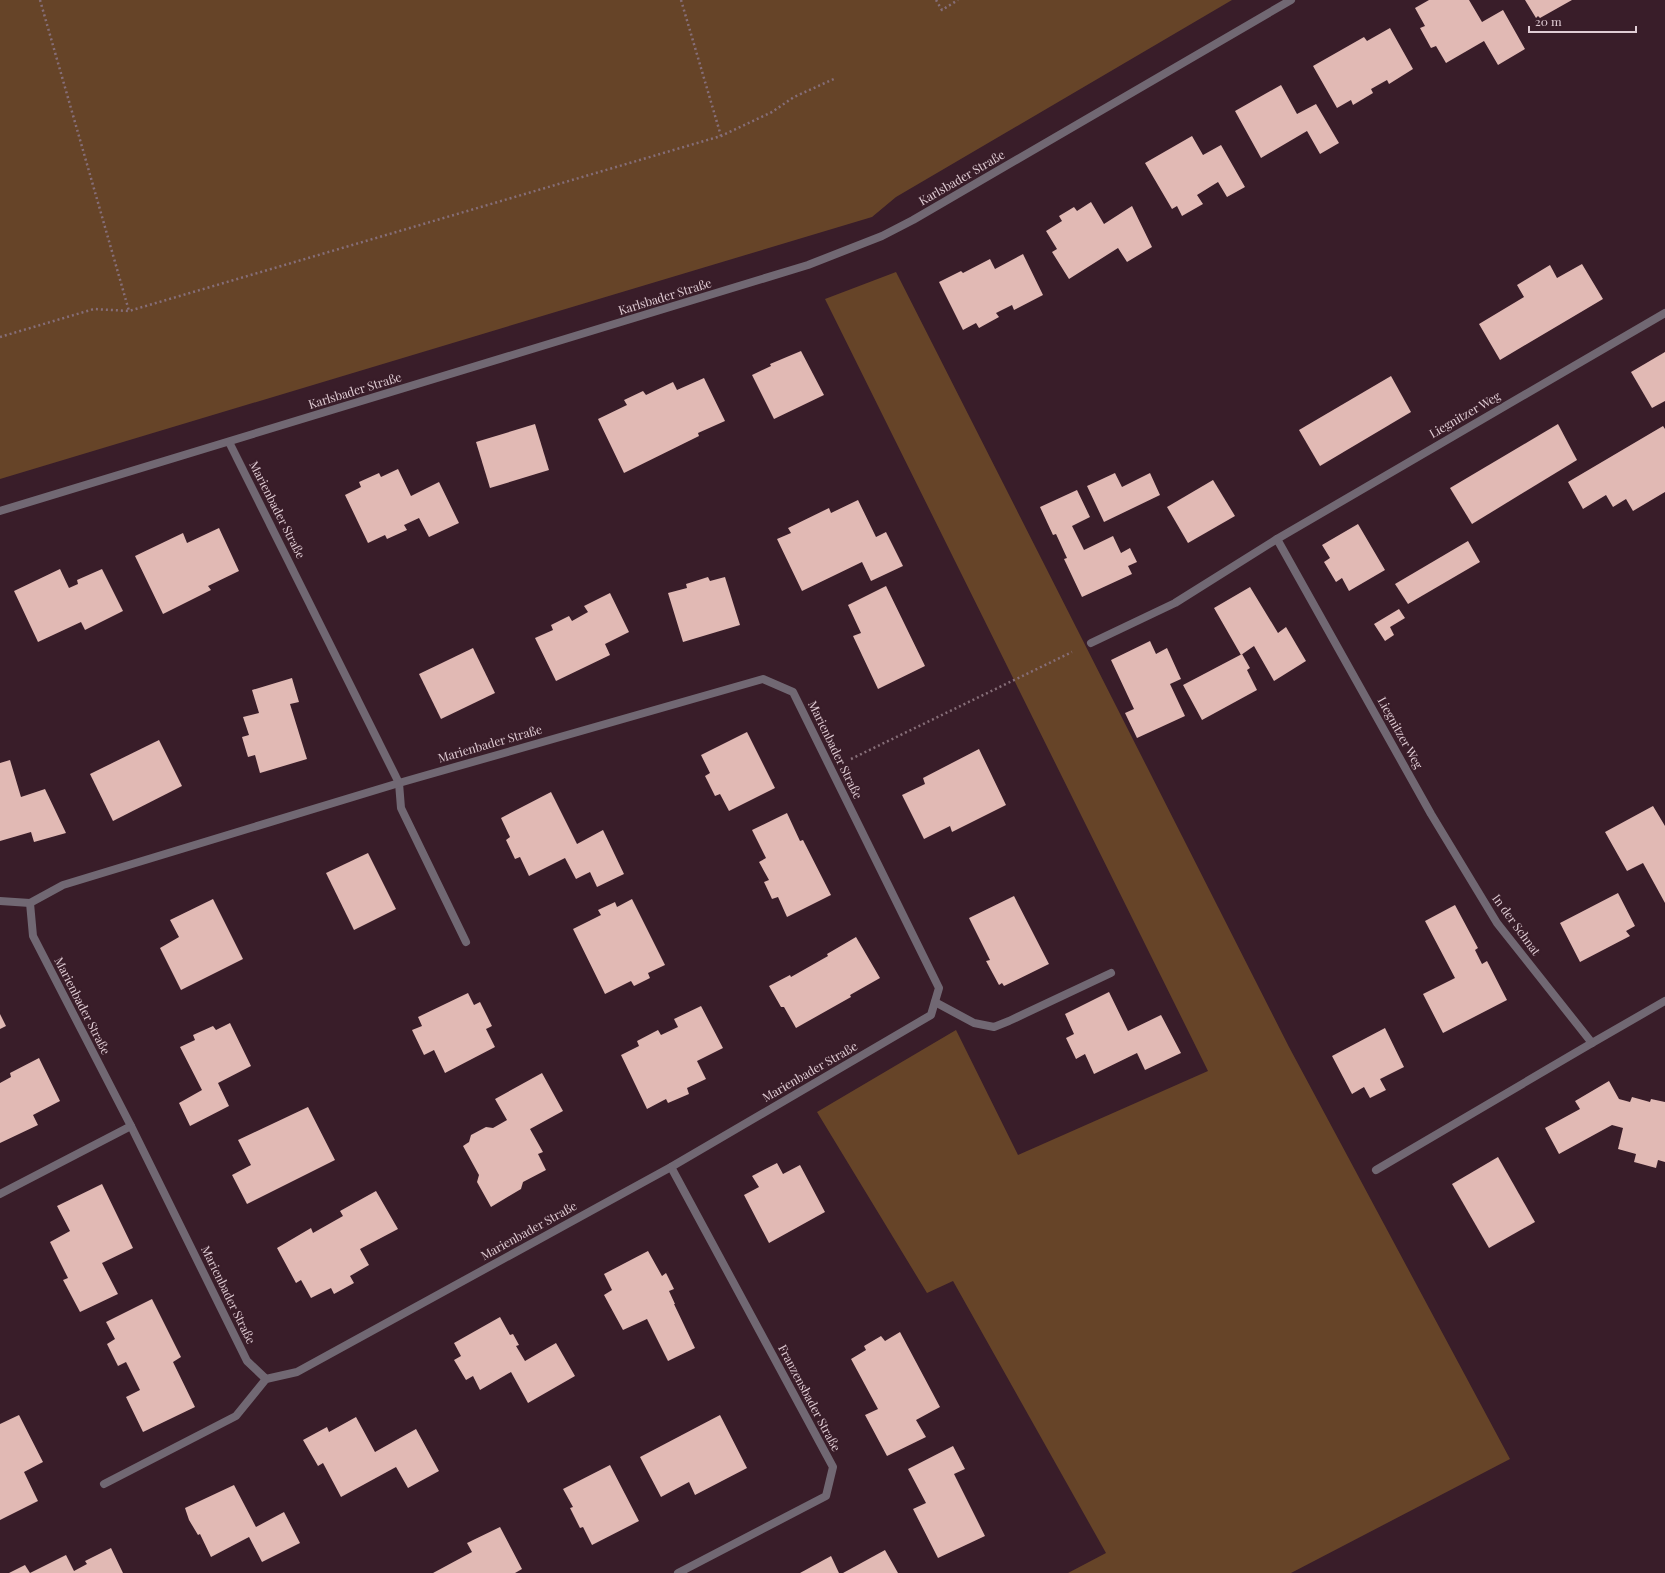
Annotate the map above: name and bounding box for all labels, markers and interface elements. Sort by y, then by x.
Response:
scale bar [1529,8,1636,34]
text: 20 m [1535,13,1562,29]
street label: Karlsbader Straße [916,146,1007,208]
street label: Karlsbader Straße [616,274,713,318]
street label: Karlsbader Straße [306,368,403,412]
street label: Liegnitzer Weg [1426,387,1504,441]
street label: Marienbader Straße [246,458,309,561]
street label: Liegnitzer Weg [1375,694,1428,772]
street label: Marienbader Straße [805,698,867,801]
street label: Marienbader Straße [436,721,544,766]
street label: In der Schnat [1489,891,1545,959]
street label: Marienbader Straße [51,954,114,1057]
street label: Marienbader Straße [759,1037,860,1105]
street label: Marienbader Straße [478,1197,579,1263]
street label: Marienbader Straße [198,1243,260,1346]
street label: Franzensbader Straße [775,1341,845,1454]

